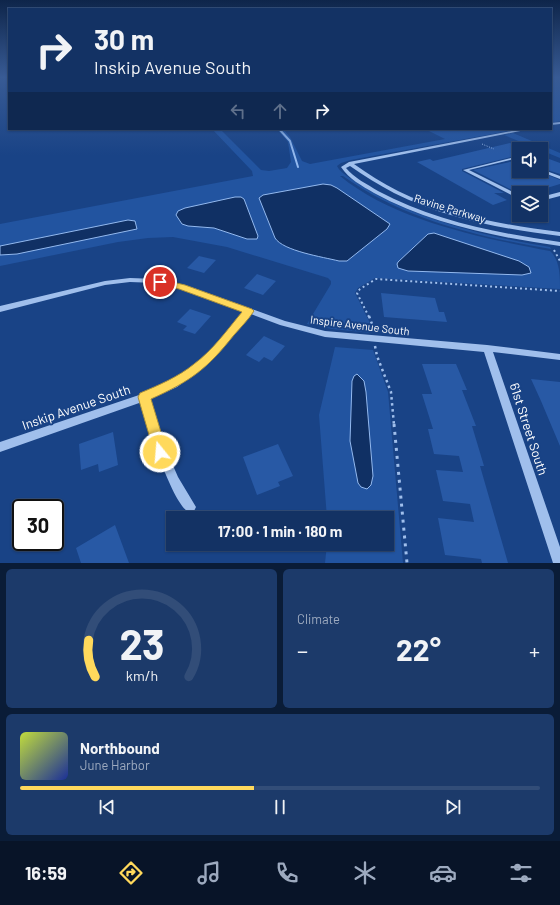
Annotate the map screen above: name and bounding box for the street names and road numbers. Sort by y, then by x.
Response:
street label: Ravine Parkway [413,191,487,225]
street label: Inspire Avenue South [309,312,411,338]
street label: Inskip Avenue South [20,381,132,433]
street label: 61st Street South [507,381,551,477]

